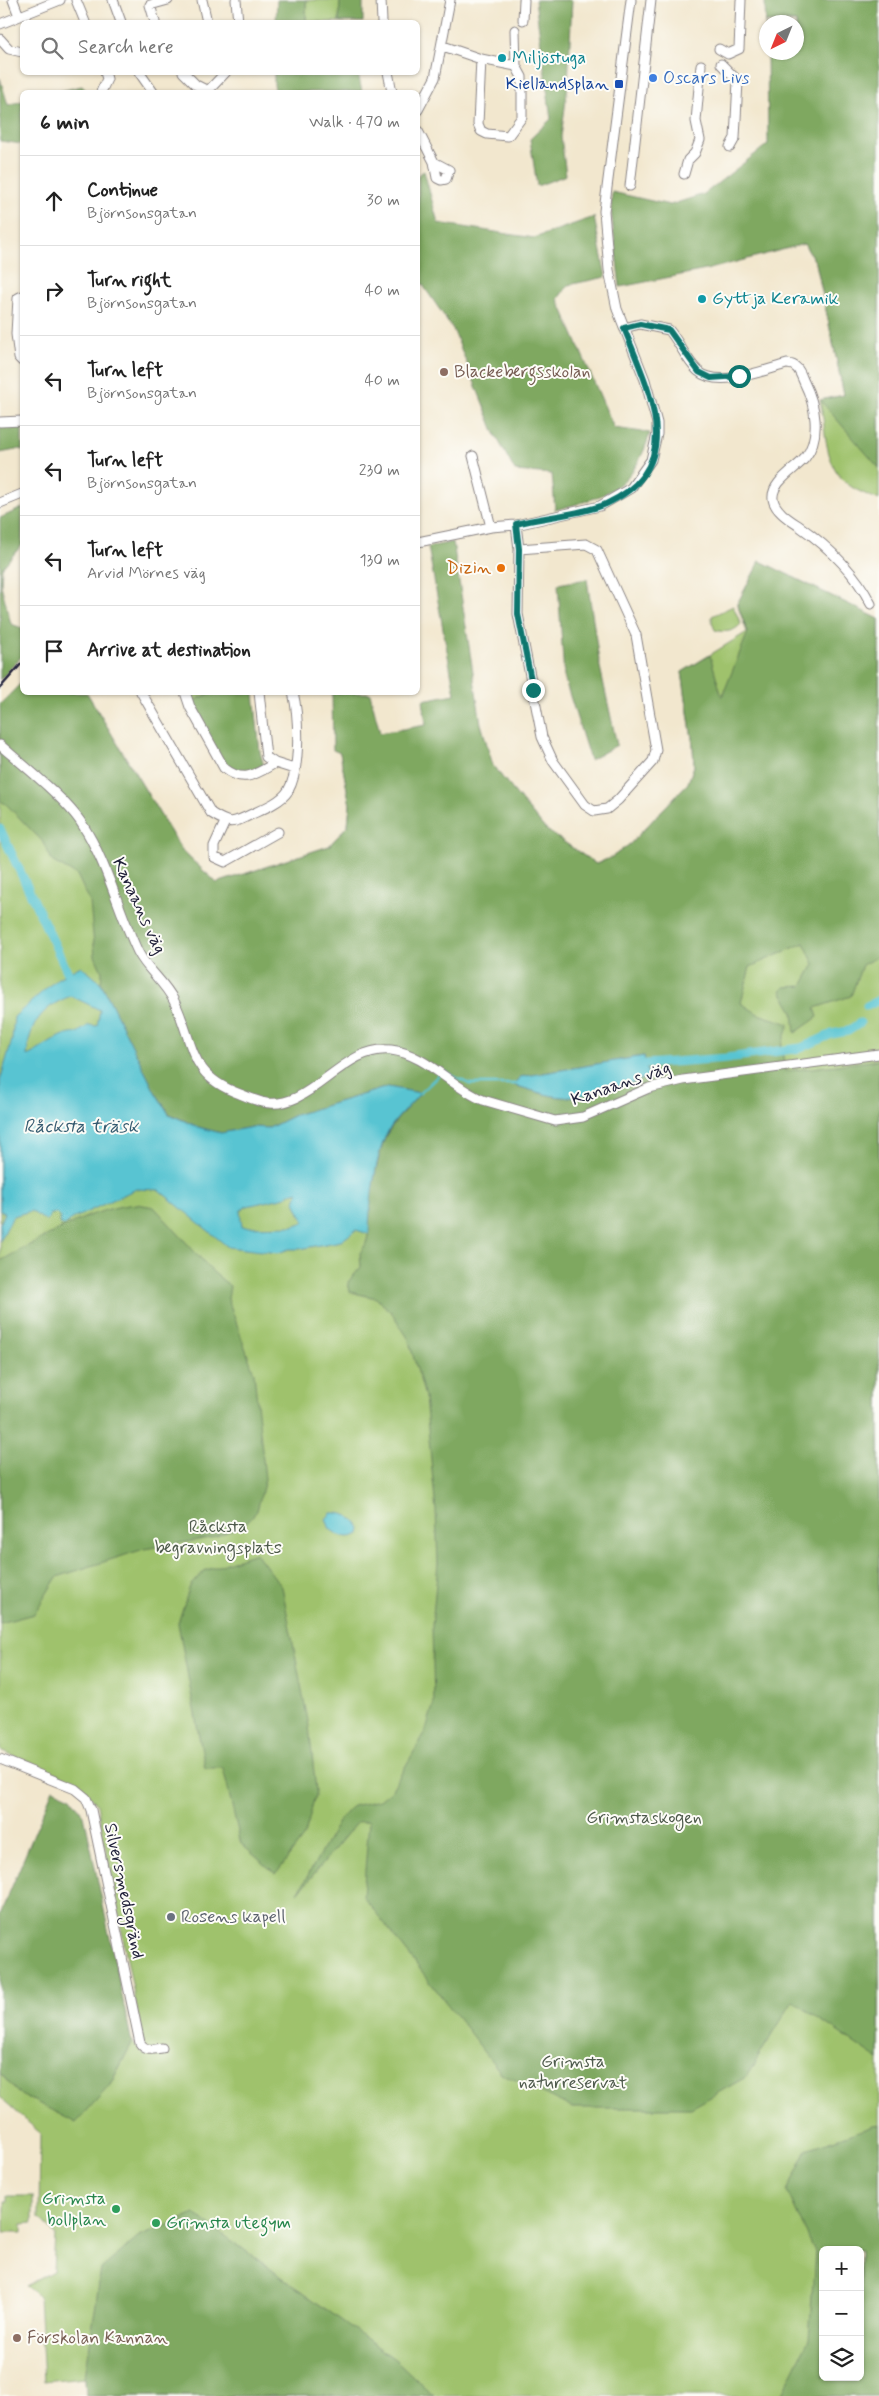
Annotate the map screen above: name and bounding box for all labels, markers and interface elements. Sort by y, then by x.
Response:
north arrow [759,15,804,60]
search box [20,20,420,75]
icon: search [38,34,66,62]
text: Search here [78,35,174,60]
place label: Miljöstuga [512,46,586,70]
marker: Miljöstuga [496,52,508,64]
place label: Oscars Livs [663,66,749,90]
place label: Kiellandsplan [505,72,609,96]
marker: Oscars Livs [647,72,659,84]
marker: Kiellandsplan [613,78,625,90]
text: 6 min [40,109,90,137]
text: Walk · 470 m [309,112,400,133]
text: Continue [87,178,158,203]
icon: ahead [40,187,68,215]
text: 30 m [367,190,400,211]
text: Björnsonsgatan [87,203,197,224]
text: Turn right [87,268,171,293]
icon: right [40,277,68,305]
text: 40 m [364,280,400,301]
place label: Gyttja Keramik [712,287,839,311]
text: Björnsonsgatan [87,293,197,314]
marker: Gyttja Keramik [696,293,708,305]
text: Turn left [87,358,163,383]
place label: Blackebergsskolan [454,360,591,386]
route start [728,365,751,388]
marker: Blackebergsskolan [438,366,450,378]
icon: left [40,367,68,395]
text: 40 m [364,370,400,391]
text: Björnsonsgatan [87,383,197,404]
text: Turn left [87,448,163,473]
icon: left [40,457,68,485]
text: 230 m [359,460,400,481]
text: Björnsonsgatan [87,473,197,494]
text: Turn left [87,538,163,563]
icon: left [40,547,68,575]
text: 130 m [359,550,400,571]
place label: Dizin [447,556,491,580]
marker: Dizin [495,562,507,574]
text: Arvid Mörnes väg [87,563,206,584]
icon: arrive [40,637,68,665]
text: Arrive at destination [87,638,251,663]
route end [522,679,545,702]
street label: Kanaans väg [106,854,172,958]
street label: Kanaans väg [568,1056,674,1112]
water label: Råcksta träsk [24,1114,140,1139]
park label: Råcksta begravningsplats [154,1515,282,1561]
park label: Grimstaskogen [586,1806,702,1831]
street label: Silversmedsgränd [97,1821,150,1961]
place label: Rosens kapell [181,1905,286,1929]
marker: Rosens kapell [165,1911,177,1923]
park label: Grimsta naturreservat [519,2050,627,2095]
place label: Grimsta bollplan [42,2187,106,2232]
marker: Grimsta bollplan [110,2203,122,2215]
place label: Grimsta utegym [166,2211,291,2237]
marker: Grimsta utegym [150,2217,162,2229]
map controls [819,2246,864,2381]
button: + [819,2246,864,2291]
button: − [819,2291,864,2336]
place label: Förskolan Kannan [27,2326,168,2350]
marker: Förskolan Kannan [11,2332,23,2344]
button: layers [819,2336,864,2381]

